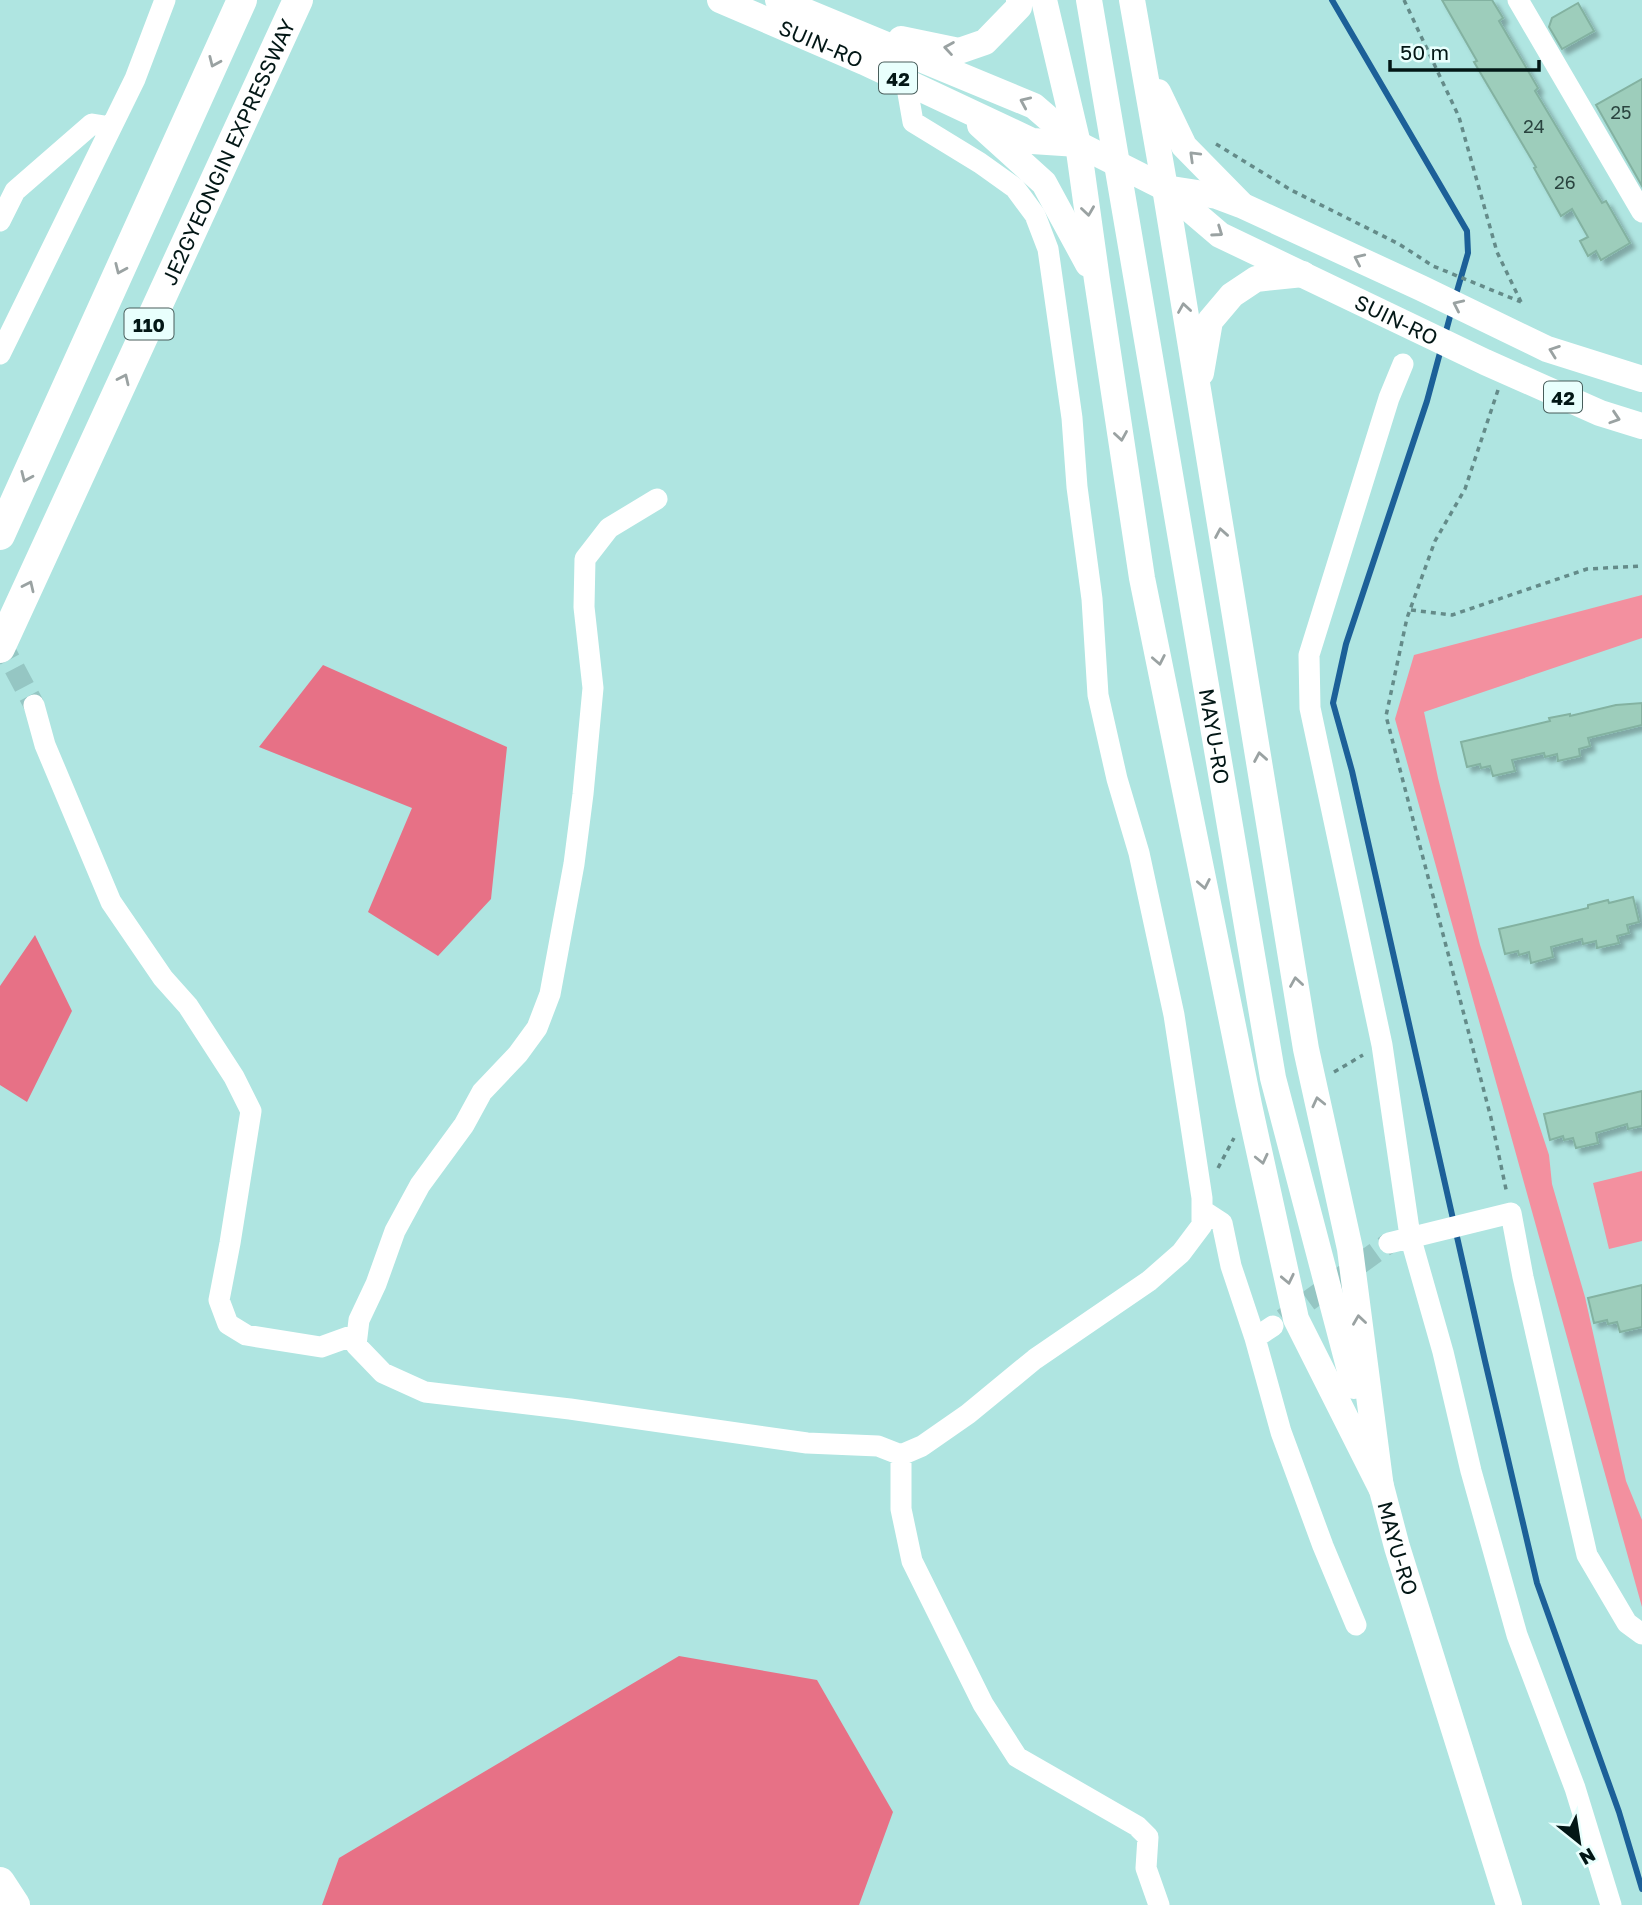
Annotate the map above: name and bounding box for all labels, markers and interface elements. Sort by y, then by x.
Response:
street label: JE2GYEONGIN EXPRESSWAY [156,14,301,289]
street label: SUIN-RO [775,14,867,73]
scale bar [1390,28,1539,72]
text: 50 m [1400,39,1449,65]
one-way arrow [943,41,955,56]
one-way arrow [208,55,222,67]
road number: 42 [879,62,917,94]
one-way arrow [1020,96,1032,110]
house number: 25 [1611,101,1631,123]
house number: 24 [1523,115,1545,137]
one-way arrow [1189,151,1202,164]
house number: 26 [1554,171,1576,193]
one-way arrow [1080,205,1095,217]
one-way arrow [1210,223,1223,236]
one-way arrow [1354,253,1366,267]
one-way arrow [114,262,128,275]
street label: SUIN-RO [1351,289,1442,351]
one-way arrow [1453,300,1466,314]
one-way arrow [1177,303,1192,314]
road number: 110 [124,308,174,340]
one-way arrow [1548,345,1560,359]
one-way arrow [116,374,130,387]
road number: 42 [1544,382,1582,412]
one-way arrow [1609,410,1621,424]
one-way arrow [1113,430,1128,442]
one-way arrow [20,470,34,482]
one-way arrow [1214,527,1229,539]
one-way arrow [20,581,34,593]
one-way arrow [1151,654,1166,666]
street label: MAYU-RO [1194,687,1236,786]
one-way arrow [1253,751,1268,763]
one-way arrow [1195,878,1210,890]
one-way arrow [1289,976,1304,988]
one-way arrow [1312,1096,1327,1108]
one-way arrow [1253,1153,1268,1165]
one-way arrow [1279,1273,1294,1285]
one-way arrow [1352,1314,1367,1325]
street label: MAYU-RO [1372,1498,1424,1598]
north arrow [1544,1807,1614,1877]
text: N [1576,1844,1600,1871]

